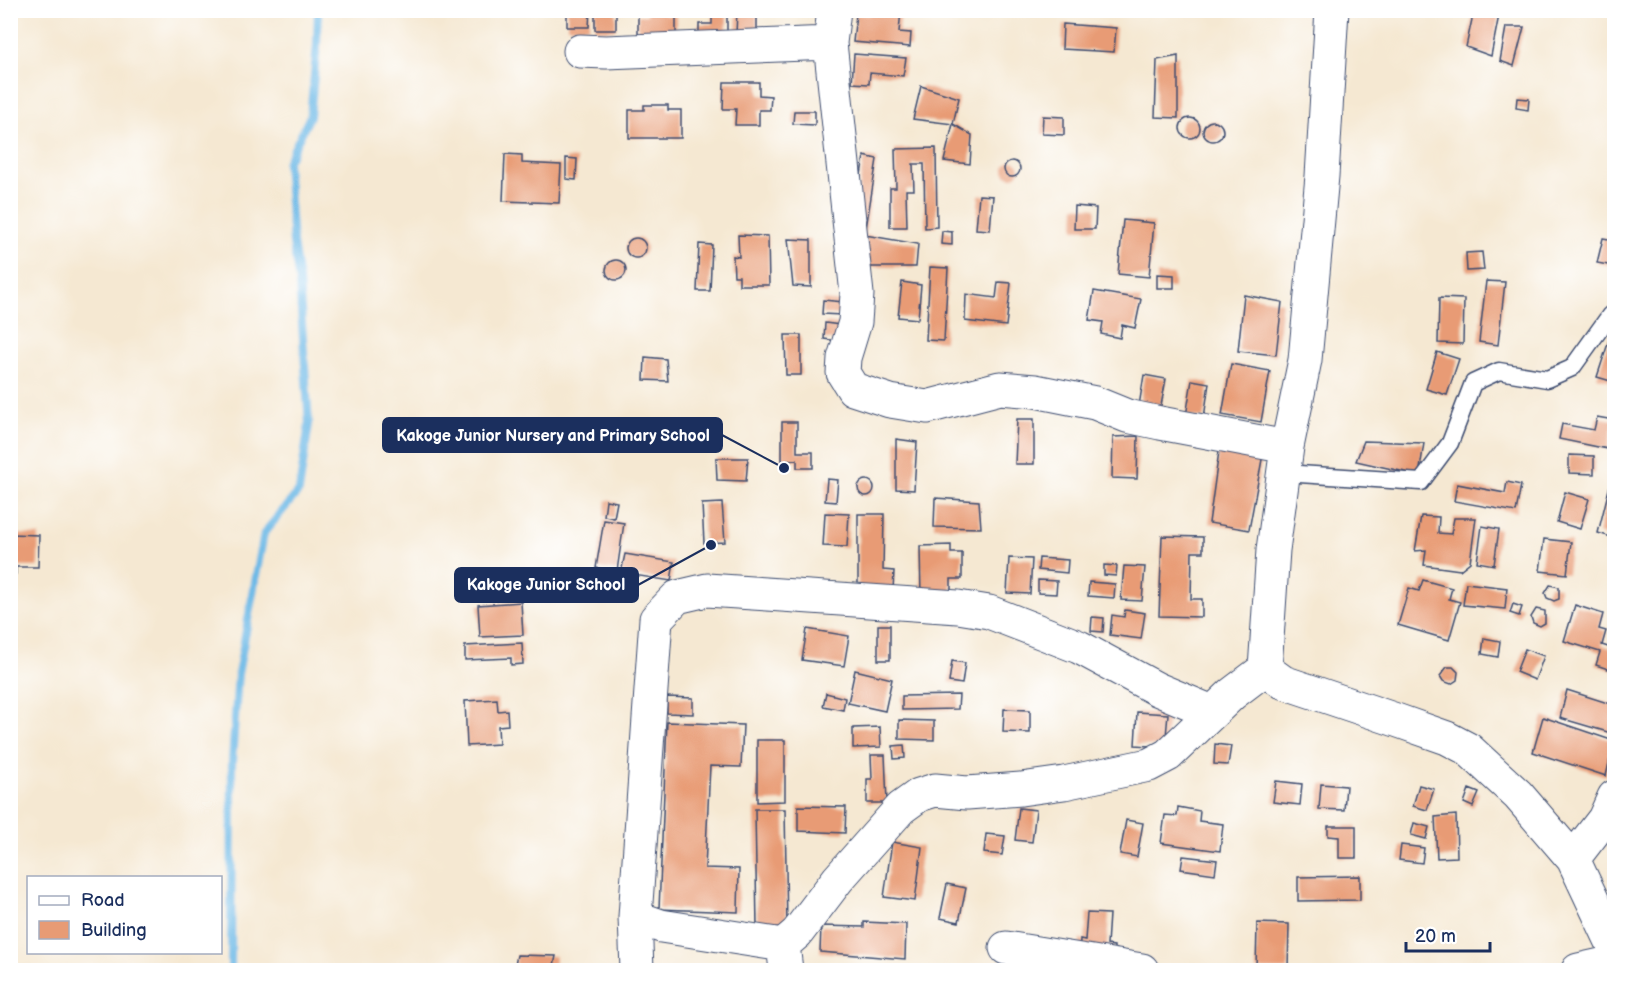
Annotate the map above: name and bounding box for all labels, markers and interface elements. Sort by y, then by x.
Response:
callout: Kakoge Junior Nursery and Primary School [383,418,722,452]
text: Kakoge Junior Nursery and Primary School [396,427,710,446]
callout: Kakoge Junior School [455,568,638,602]
text: Kakoge Junior School [467,576,625,595]
legend [27,876,222,954]
text: Road [81,890,125,911]
scale bar [1406,915,1490,953]
text: Building [81,920,147,941]
text: 20 m [1415,926,1456,947]

